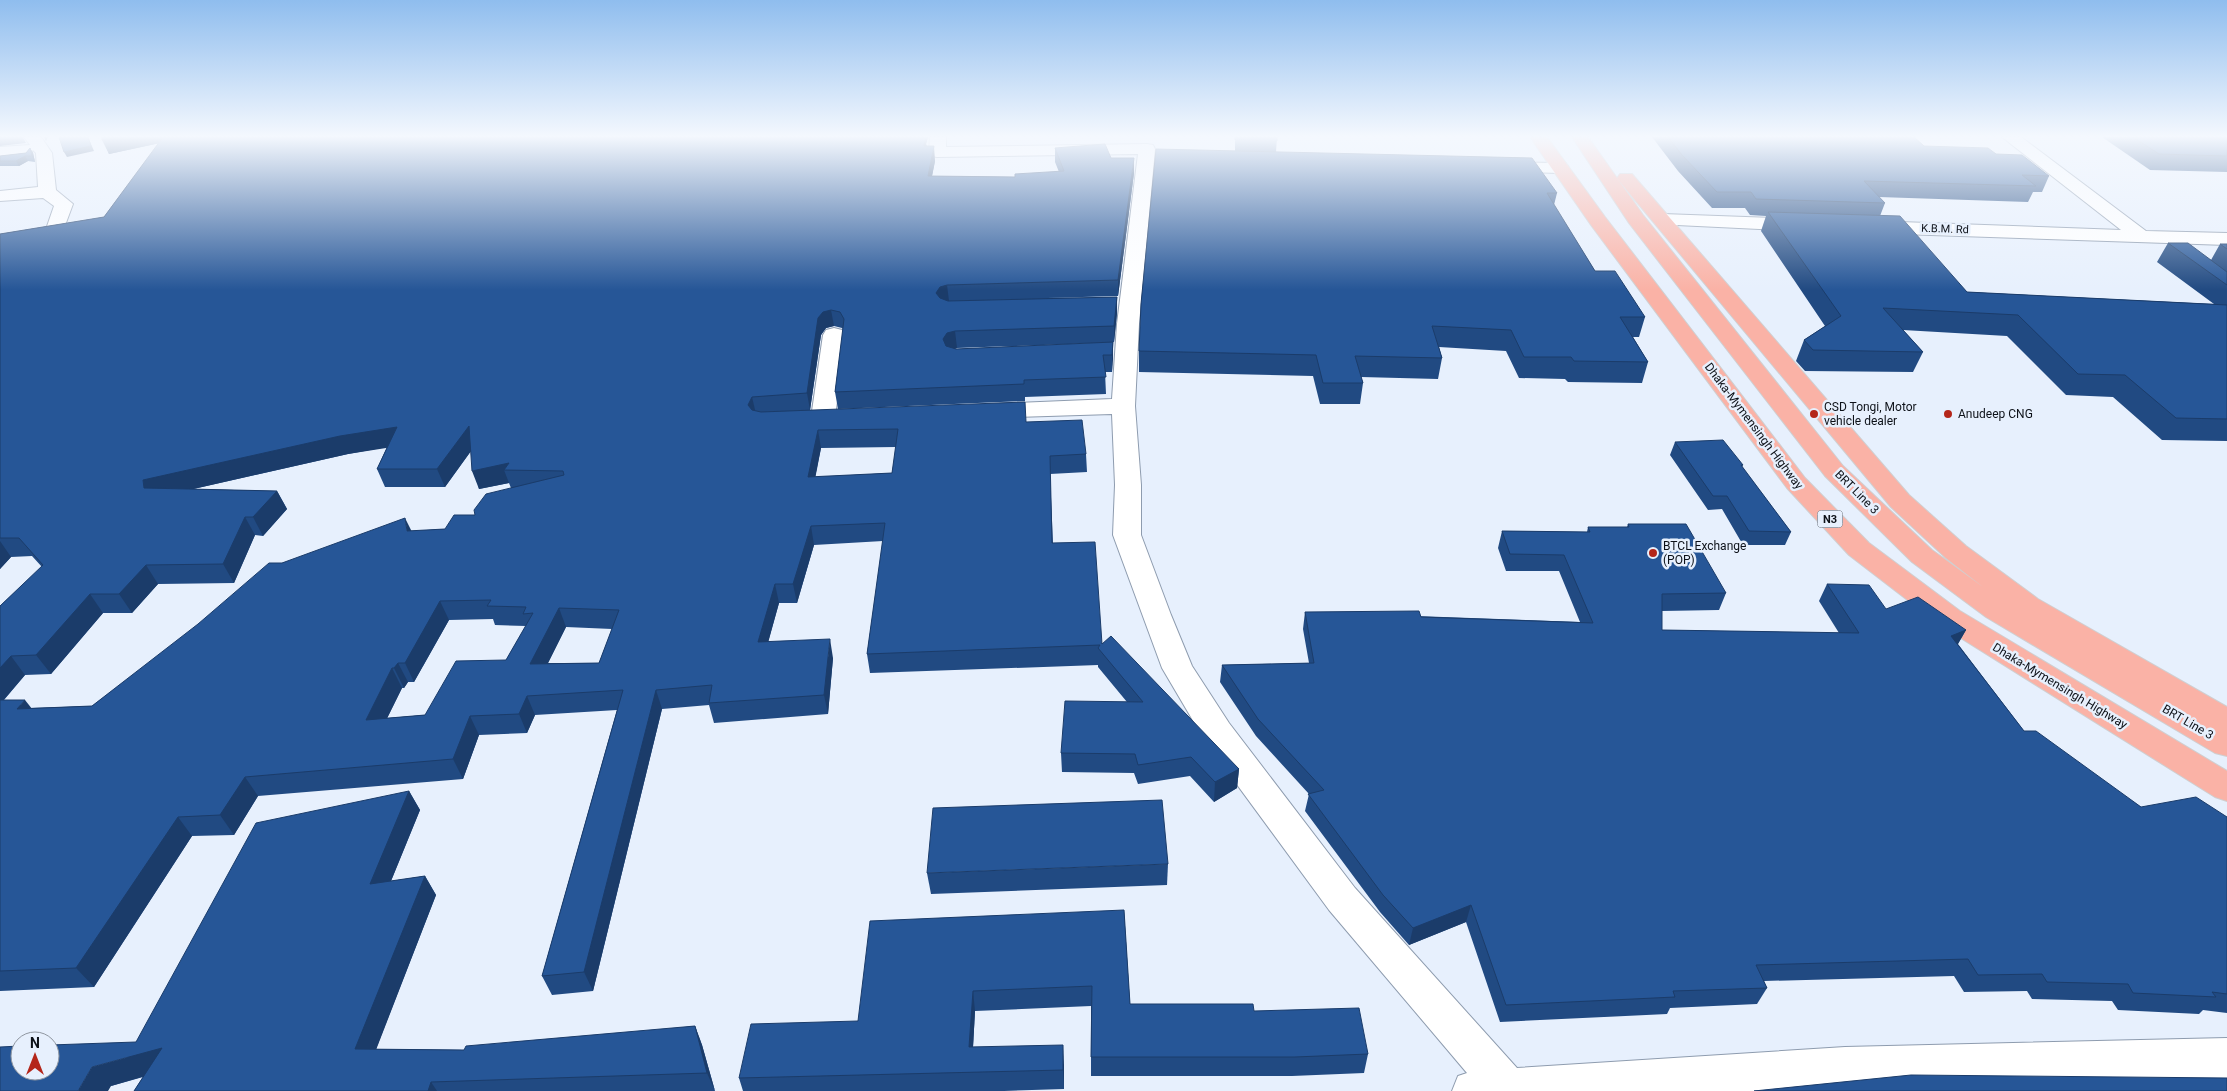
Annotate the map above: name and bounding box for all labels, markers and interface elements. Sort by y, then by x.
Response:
street label: K.B.M. Rd [1921,222,1969,236]
street label: Dhaka-Mymensingh Highway [1702,360,1806,492]
place label: CSD Tongi, Motor vehicle dealer [1824,400,1917,428]
place label: Anudeep CNG [1958,407,2033,421]
marker: CSD Tongi, Motor vehicle dealer [1808,408,1820,420]
marker: Anudeep CNG [1942,408,1954,420]
street label: BRT Line 3 [1832,467,1882,517]
road number: N3 [1818,510,1842,528]
place label: BTCL Exchange (POP) [1663,539,1746,567]
marker: BTCL Exchange (POP) [1647,547,1659,559]
street label: Dhaka-Mymensingh Highway [1990,640,2130,732]
street label: BRT Line 3 [2160,702,2216,742]
north arrow [10,1031,60,1081]
text: N [30,1035,40,1051]

